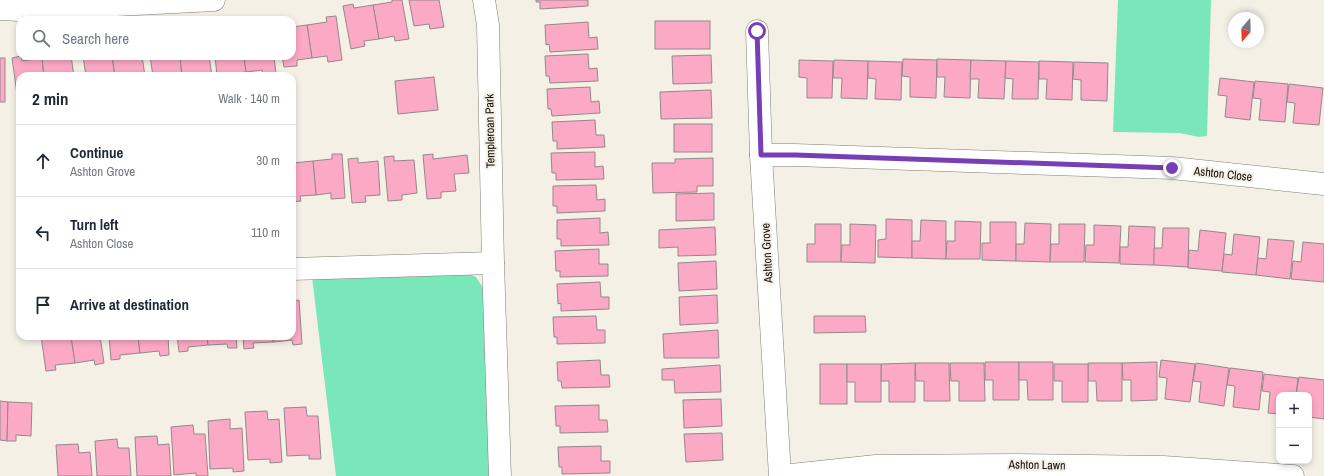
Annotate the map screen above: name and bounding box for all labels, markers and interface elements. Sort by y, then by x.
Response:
north arrow [1228,12,1264,48]
search box [16,16,296,60]
route start [748,22,766,40]
icon: search [30,27,52,49]
text: Search here [62,28,129,49]
text: 2 min [32,87,68,110]
text: Walk · 140 m [218,90,280,107]
street label: Templeroan Park [481,94,499,168]
text: Continue [70,142,123,163]
icon: ahead [32,150,54,172]
text: 30 m [256,152,280,169]
route end [1163,159,1181,177]
text: Ashton Grove [70,163,135,180]
street label: Ashton Close [1192,163,1253,185]
text: Turn left [70,214,118,235]
icon: left [32,222,54,244]
street label: Ashton Grove [757,223,777,284]
text: 110 m [251,224,280,241]
text: Ashton Close [70,235,133,252]
icon: arrive [32,294,54,316]
text: Arrive at destination [70,294,189,315]
map controls [1276,392,1312,464]
button: + [1276,392,1312,428]
button: − [1276,428,1312,464]
street label: Ashton Lawn [1007,456,1066,473]

